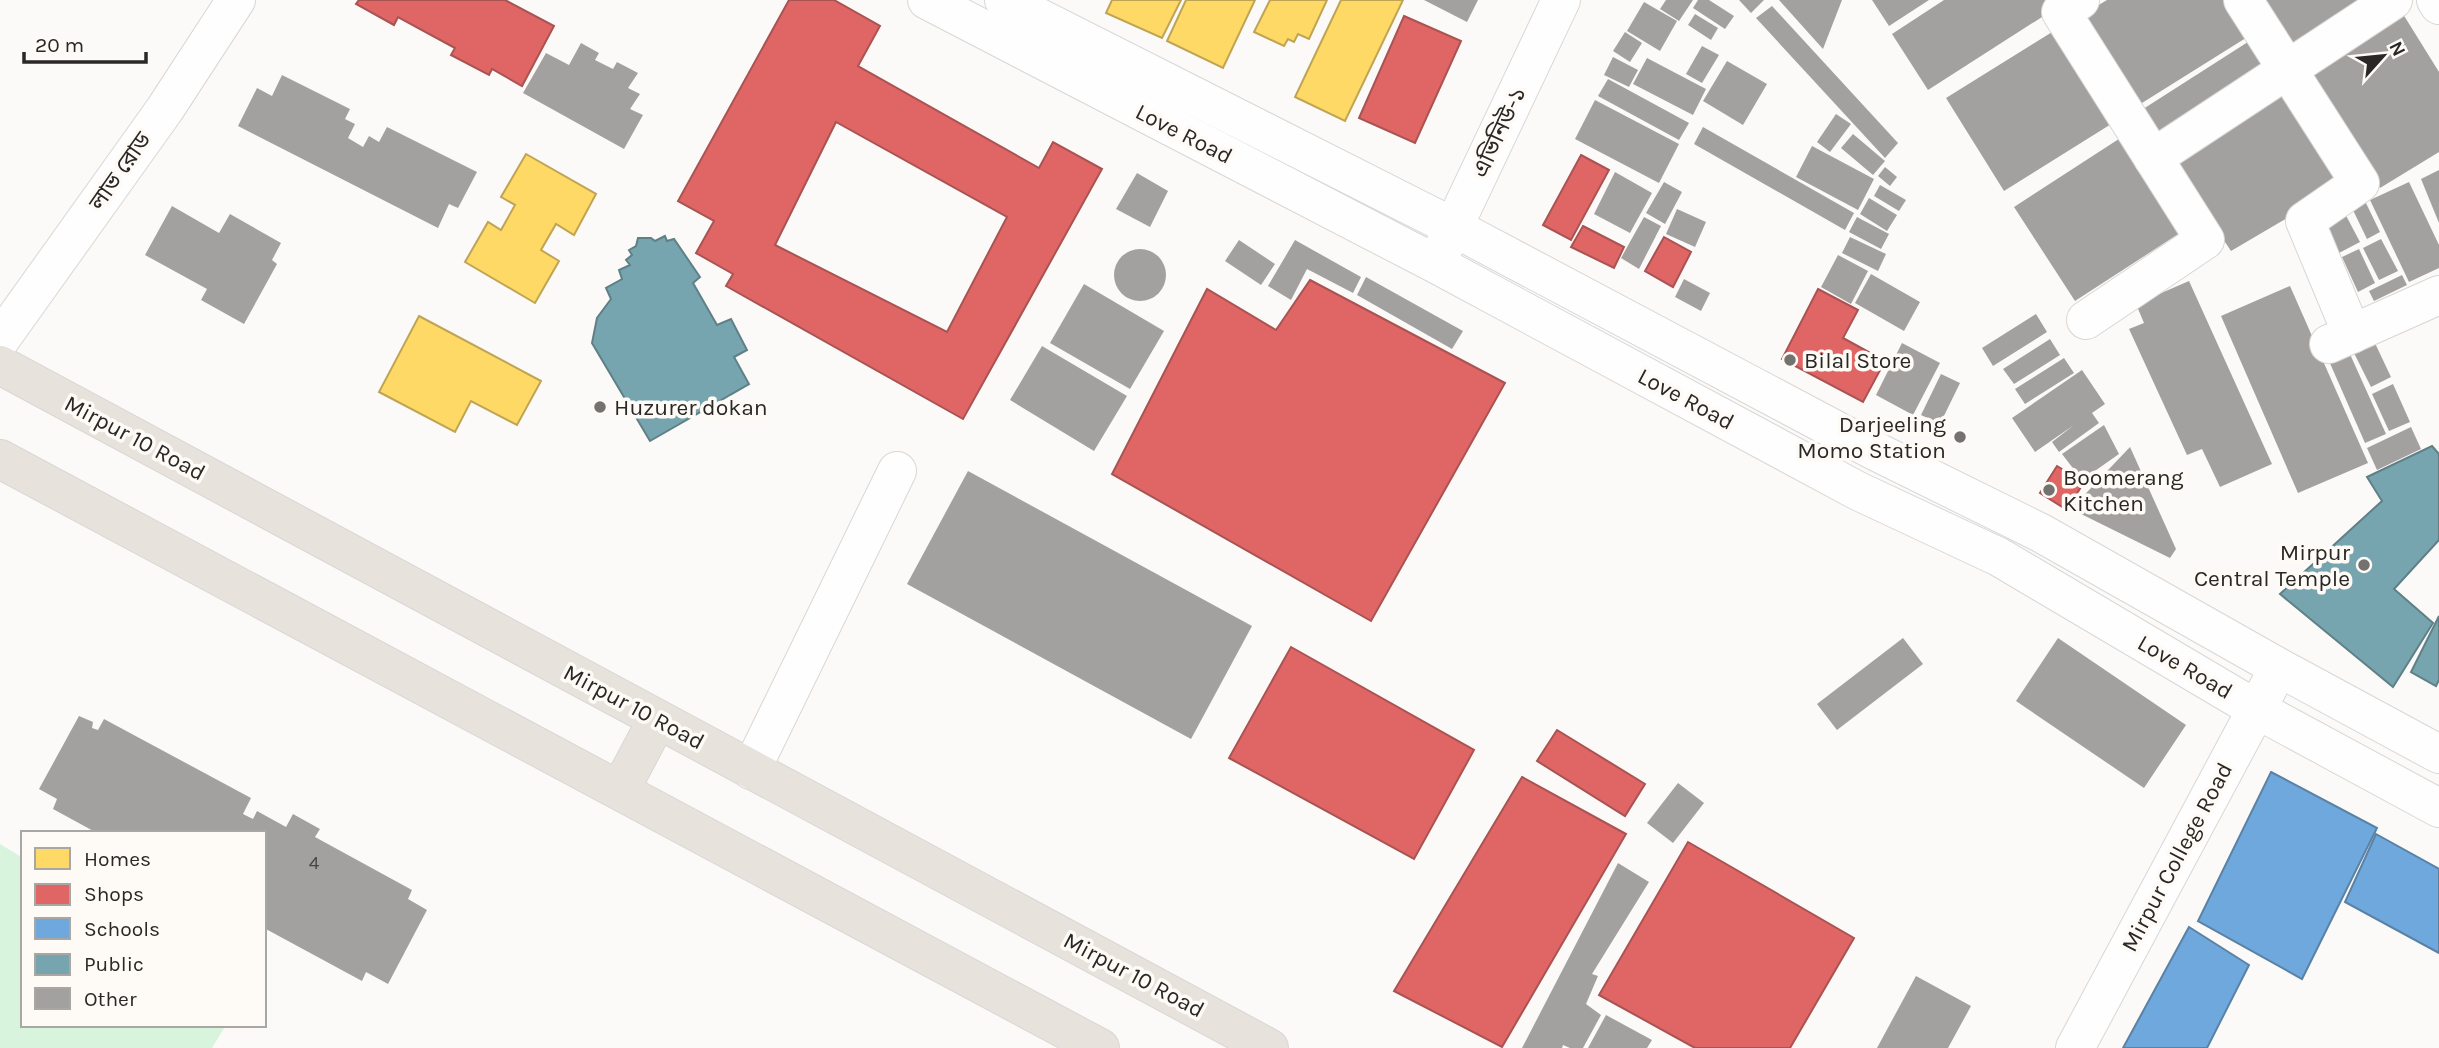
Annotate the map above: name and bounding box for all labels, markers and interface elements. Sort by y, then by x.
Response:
scale bar [24,21,147,65]
north arrow [2348,21,2418,91]
text: 20 m [35,33,84,57]
text: N [2384,38,2410,60]
street label: এভিনিউ-১ [1466,82,1532,182]
street label: Love Road [1131,98,1237,170]
street label: লাভ রোড [83,126,157,216]
place label: Bilal Store [1804,347,1911,374]
marker: Bilal Store [1782,352,1798,368]
street label: Love Road [1633,362,1739,436]
street label: Mirpur 10 Road [60,390,210,486]
place label: Huzurer dokan [614,394,768,421]
marker: Huzurer dokan [592,399,608,415]
place label: Darjeeling Momo Station [1797,411,1946,464]
marker: Darjeeling Momo Station [1952,429,1968,445]
place label: Boomerang Kitchen [2063,464,2184,517]
marker: Boomerang Kitchen [2041,482,2057,498]
place label: Mirpur Central Temple [2194,539,2351,592]
marker: Mirpur Central Temple [2356,557,2372,573]
street label: Love Road [2133,629,2237,705]
street label: Mirpur 10 Road [559,659,709,755]
street label: Mirpur College Road [2116,758,2238,956]
legend [21,831,266,1027]
text: Homes [84,847,151,871]
house number: 4 [309,852,320,874]
text: Shops [84,882,144,906]
text: Schools [84,917,160,941]
street label: Mirpur 10 Road [1059,927,1209,1023]
text: Public [84,952,144,976]
text: Other [84,987,137,1011]

